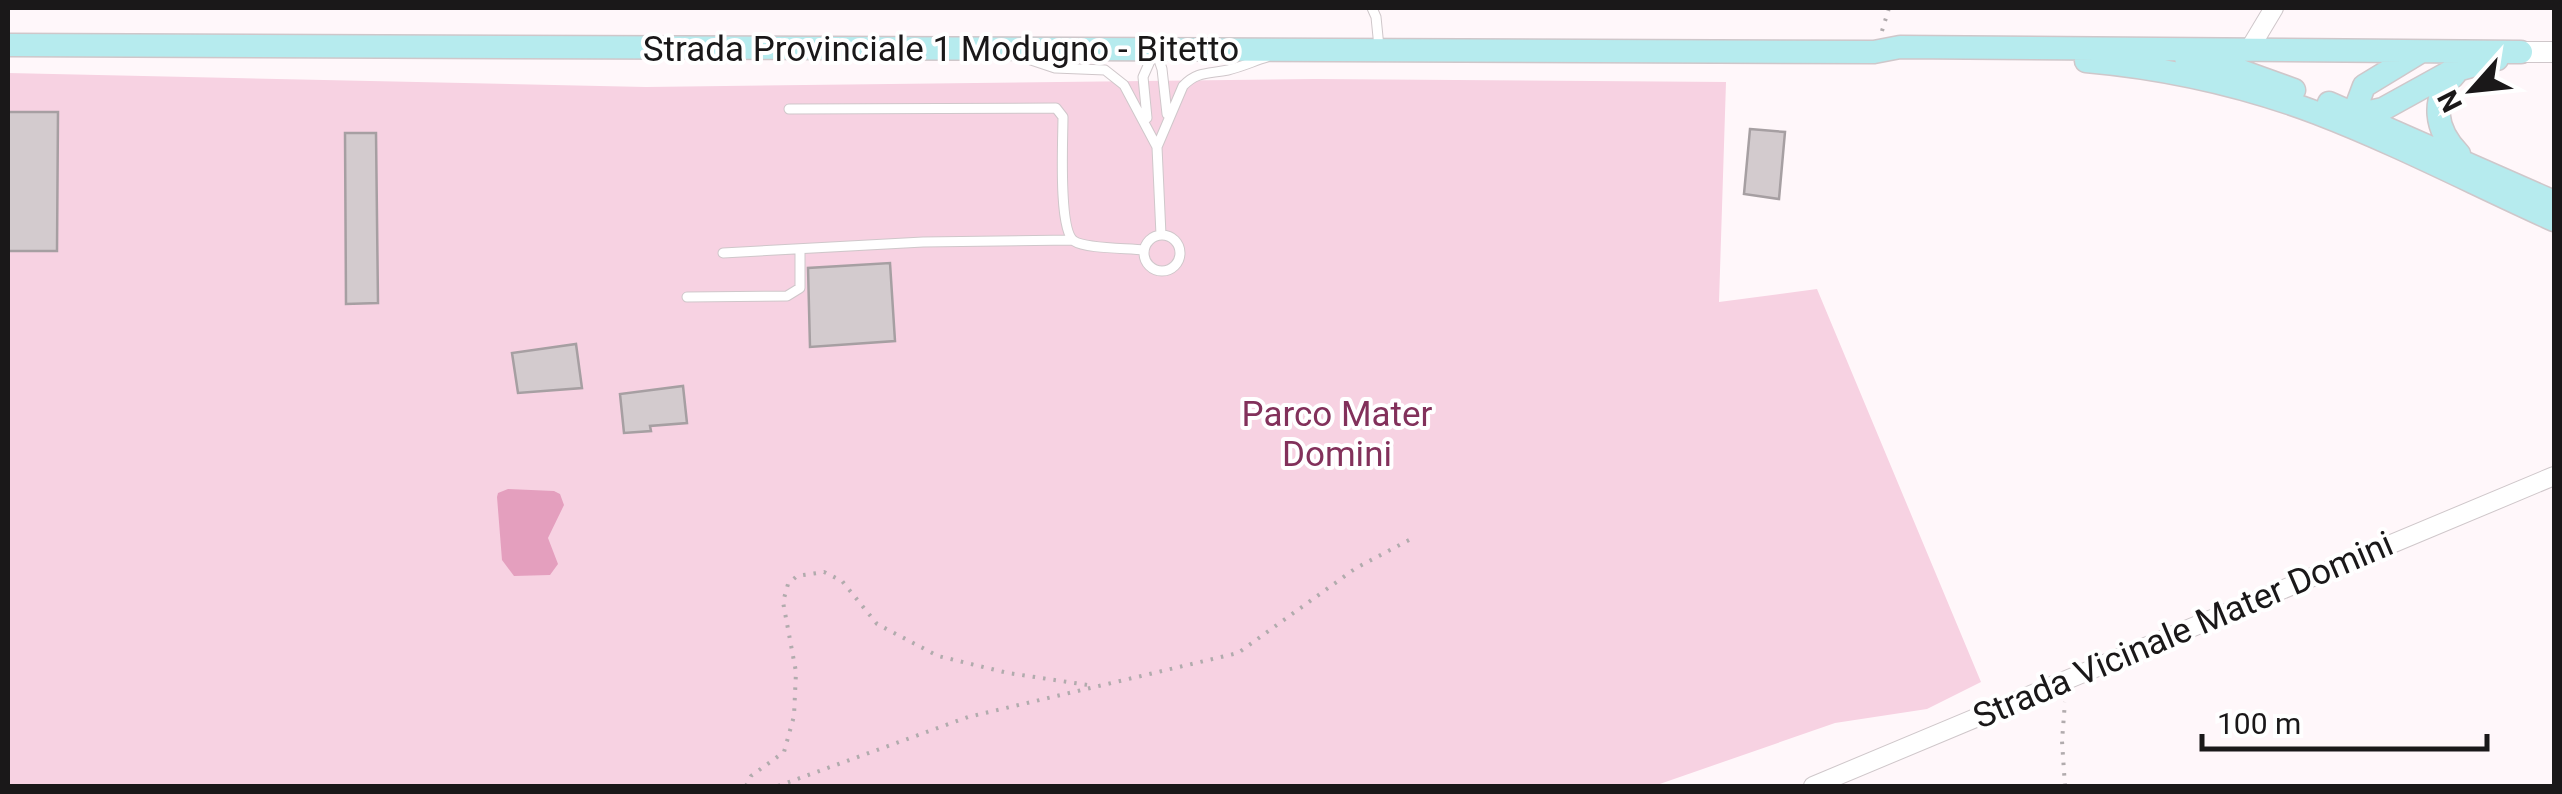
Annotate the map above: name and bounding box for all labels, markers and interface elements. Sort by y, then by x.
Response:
street label: Strada Provinciale 1 Modugno - Bitetto [643,29,1239,70]
north arrow [2422,40,2522,140]
text: N [2431,85,2469,117]
park label: Parco Mater Domini [1242,394,1433,475]
street label: Strada Vicinale Mater Domini [1967,523,2399,738]
scale bar [2202,689,2487,751]
text: 100 m [2217,706,2301,741]

